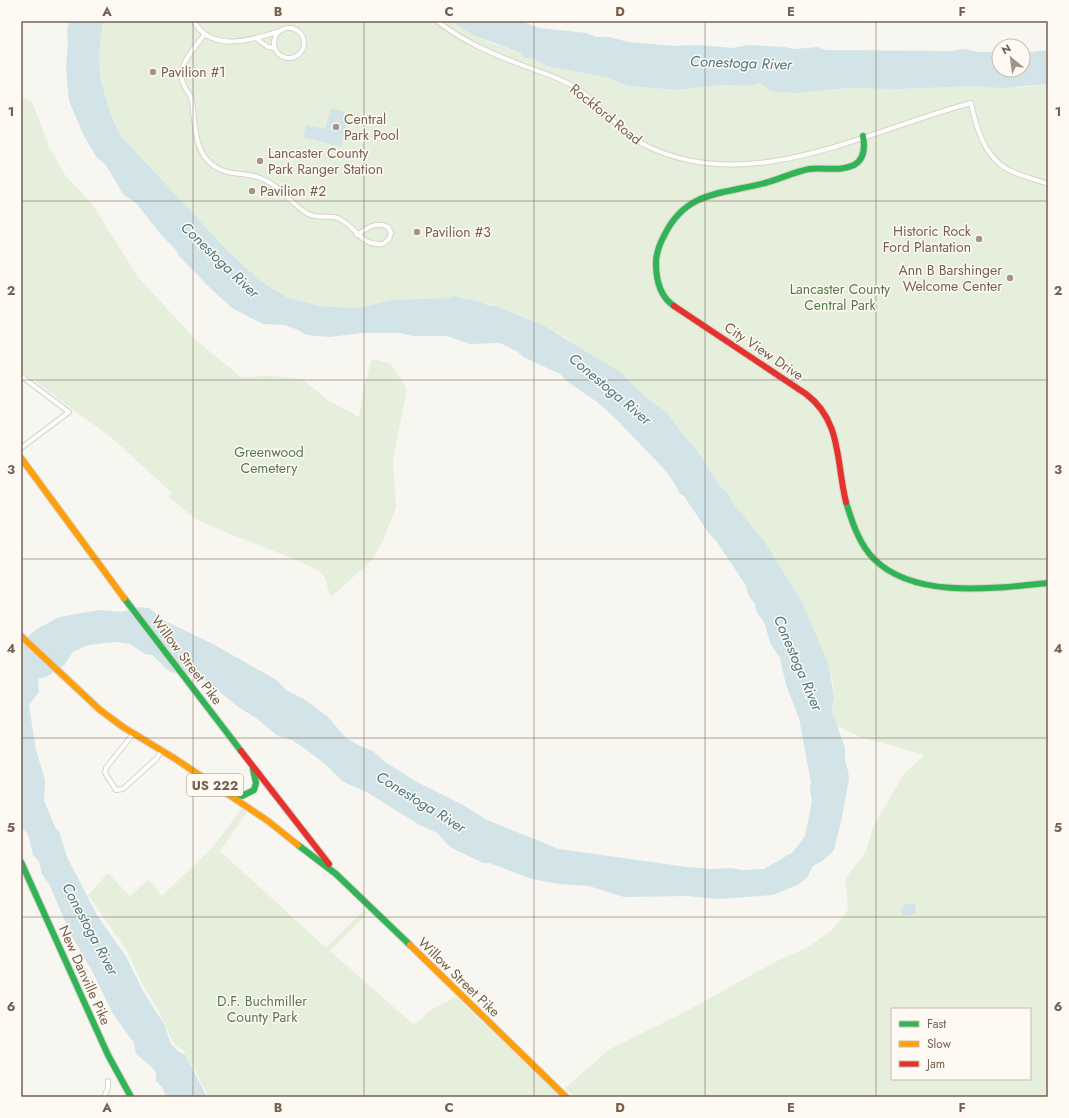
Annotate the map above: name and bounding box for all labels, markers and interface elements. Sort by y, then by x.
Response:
text: A [101,2,112,21]
text: B [274,2,283,21]
text: C [444,2,454,21]
text: D [615,2,625,21]
text: E [787,2,795,21]
text: F [958,2,966,21]
north arrow [991,38,1031,78]
text: N [998,40,1014,58]
water label: Conestoga River [690,50,793,76]
place label: Pavilion #1 [161,62,226,82]
marker: Pavilion #1 [148,67,158,77]
street label: Rockford Road [566,79,646,149]
text: 1 [8,102,14,121]
text: 1 [1055,102,1061,121]
place label: Central Park Pool [344,109,399,145]
marker: Central Park Pool [331,122,341,132]
place label: Lancaster County Park Ranger Station [268,143,383,179]
marker: Lancaster County Park Ranger Station [255,156,265,166]
place label: Pavilion #2 [260,181,326,201]
marker: Pavilion #2 [247,186,257,196]
water label: Conestoga River [176,217,265,304]
place label: Historic Rock Ford Plantation [883,221,972,257]
place label: Pavilion #3 [425,222,491,242]
marker: Pavilion #3 [412,227,422,237]
marker: Historic Rock Ford Plantation [974,234,984,244]
place label: Ann B Barshinger Welcome Center [899,260,1002,296]
marker: Ann B Barshinger Welcome Center [1005,273,1015,283]
park label: Lancaster County Central Park [790,279,891,315]
text: 2 [7,281,15,300]
text: 2 [1054,281,1062,300]
street label: City View Drive [720,317,808,385]
water label: Conestoga River [564,348,657,431]
park label: Greenwood Cemetery [234,442,304,478]
text: 3 [7,460,15,479]
text: 3 [1054,460,1062,479]
street label: Willow Street Pike [147,611,227,709]
water label: Conestoga River [768,612,828,715]
text: 4 [6,639,16,658]
text: 4 [1053,639,1063,658]
water label: Conestoga River [372,766,471,839]
road number: US 222 [187,774,243,796]
text: 5 [7,818,15,837]
text: 5 [1054,818,1062,837]
water label: Conestoga River [56,879,124,980]
street label: New Danville Pike [54,922,116,1028]
street label: Willow Street Pike [414,933,504,1021]
park label: D.F. Buchmiller County Park [217,991,307,1027]
text: 6 [7,997,16,1016]
text: 6 [1054,997,1063,1016]
legend [891,1008,1031,1080]
text: Fast [927,1015,946,1033]
text: Slow [927,1035,952,1053]
text: Jam [925,1055,945,1073]
text: A [101,1098,112,1117]
text: B [274,1098,283,1117]
text: C [444,1098,454,1117]
text: D [615,1098,625,1117]
text: E [787,1098,795,1117]
text: F [958,1098,966,1117]

